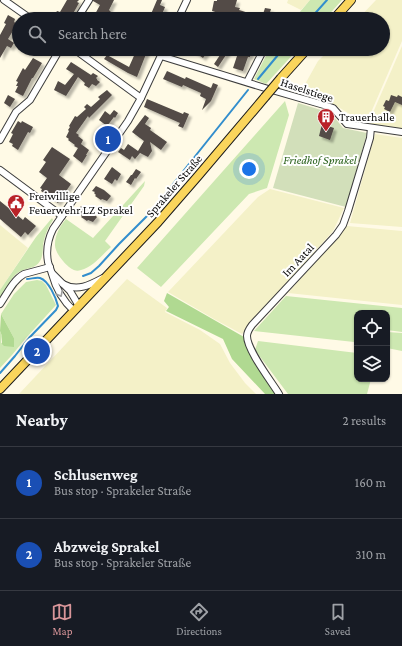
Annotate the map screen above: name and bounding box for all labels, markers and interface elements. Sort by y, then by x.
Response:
search box [12,12,390,56]
icon: search [26,23,48,45]
text: Search here [58,26,127,42]
street label: Haselstiege [279,75,335,105]
building icon: Trauerhalle [316,107,336,132]
place label: Trauerhalle [339,110,395,124]
pin: 1 [95,124,121,154]
street label: Sprakeler Straße [143,152,205,220]
park label: Friedhof Sprakel [283,153,358,167]
your location [239,159,259,179]
place label: Freiwillige Feuerwehr LZ Sprakel [29,189,133,217]
public building icon: Freiwillige Feuerwehr LZ Sprakel [6,193,26,218]
street label: Im Aatal [279,240,317,280]
one-way arrow [56,290,63,297]
map controls [354,310,390,382]
button: locate [354,310,390,346]
pin: 2 [24,336,50,366]
button: layers [354,346,390,382]
text: Nearby [16,411,68,430]
text: 2 results [343,413,386,428]
text: Schlusenweg [54,467,137,483]
text: 1 [27,475,31,490]
text: 160 m [355,475,386,490]
text: Bus stop · Sprakeler Straße [54,483,191,498]
text: Abzweig Sprakel [54,539,159,555]
text: 2 [26,547,32,562]
text: 310 m [355,547,386,562]
text: Bus stop · Sprakeler Straße [54,555,191,570]
tab: Map [51,601,73,637]
tab: Directions [176,601,222,637]
tab: Saved [325,601,351,637]

